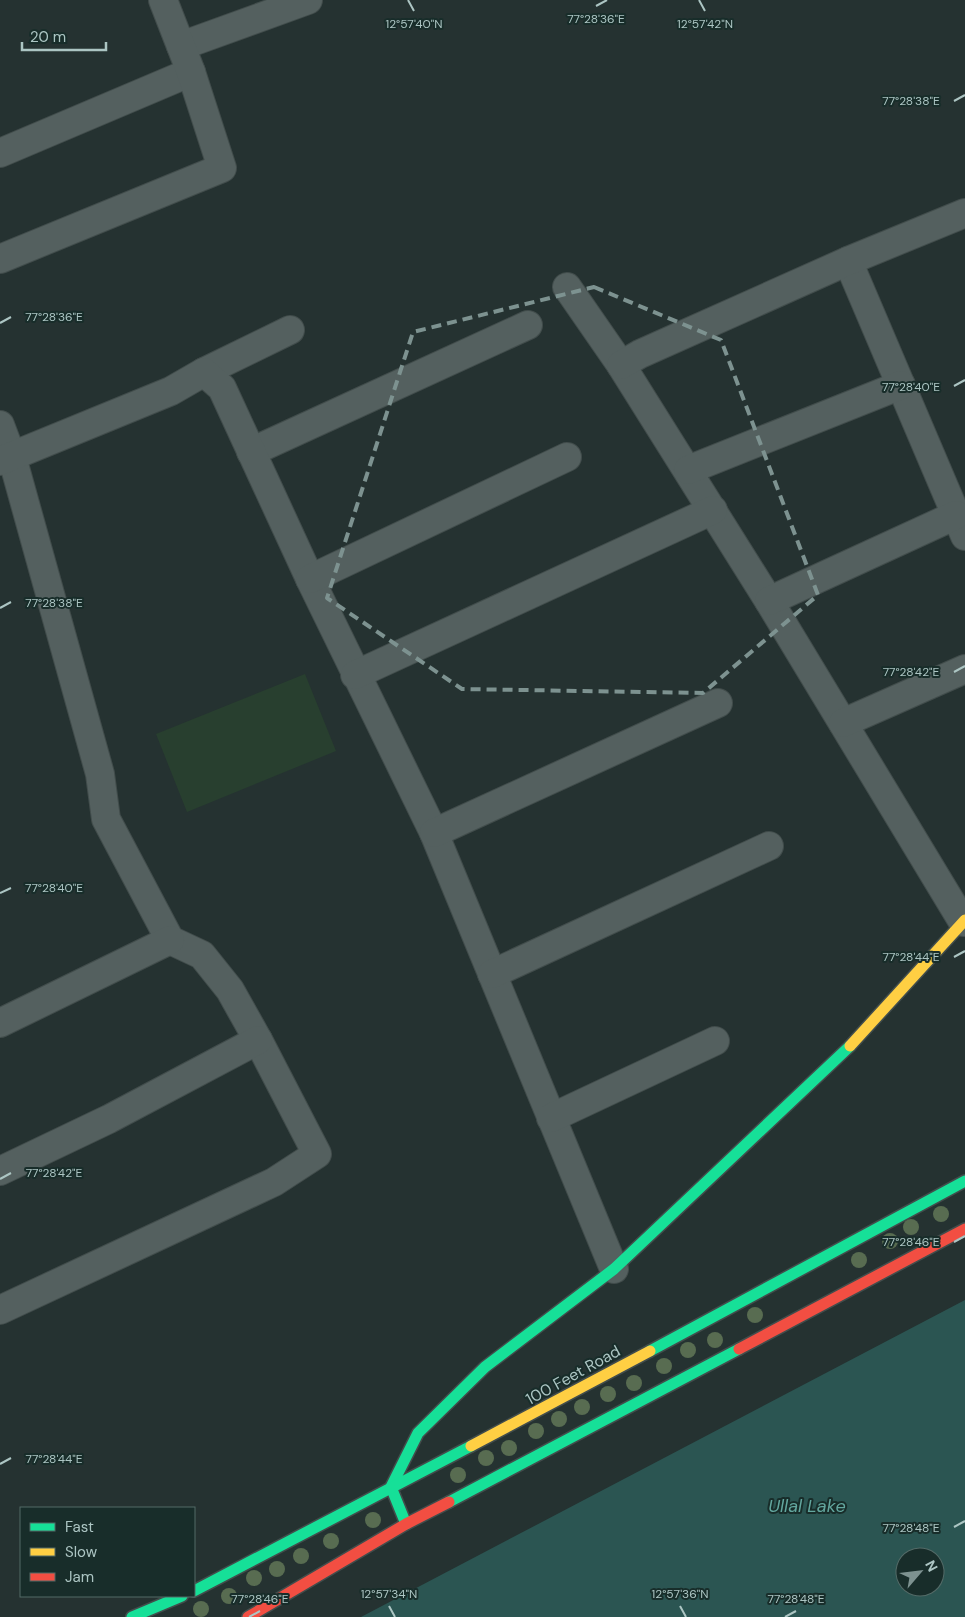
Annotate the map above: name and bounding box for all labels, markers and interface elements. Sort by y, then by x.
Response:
text: 77°28'36"E [567,11,625,27]
text: 12°57'40"N [385,16,443,32]
text: 12°57'42"N [677,16,733,32]
scale bar [22,20,106,52]
text: 20 m [30,27,66,47]
text: 77°28'38"E [882,93,940,109]
text: 77°28'36"E [25,309,83,325]
text: 77°28'40"E [882,379,940,395]
text: 77°28'38"E [25,595,83,611]
text: 77°28'42"E [883,664,940,680]
text: 77°28'40"E [25,880,83,896]
text: 77°28'44"E [882,949,940,965]
text: 77°28'42"E [26,1165,83,1181]
text: 77°28'46"E [882,1234,940,1250]
street label: 100 Feet Road [522,1340,624,1410]
text: 77°28'44"E [25,1451,83,1467]
water label: Ullal Lake [768,1494,846,1518]
legend [20,1507,195,1597]
text: Fast [65,1517,94,1537]
text: 77°28'48"E [882,1520,940,1536]
text: Slow [65,1542,98,1562]
north arrow [895,1547,945,1597]
text: N [921,1557,942,1575]
text: Jam [65,1567,94,1587]
text: 12°57'34"N [361,1586,417,1602]
text: 12°57'36"N [652,1586,708,1602]
text: 77°28'46"E [231,1591,289,1607]
text: 77°28'48"E [767,1591,825,1607]

